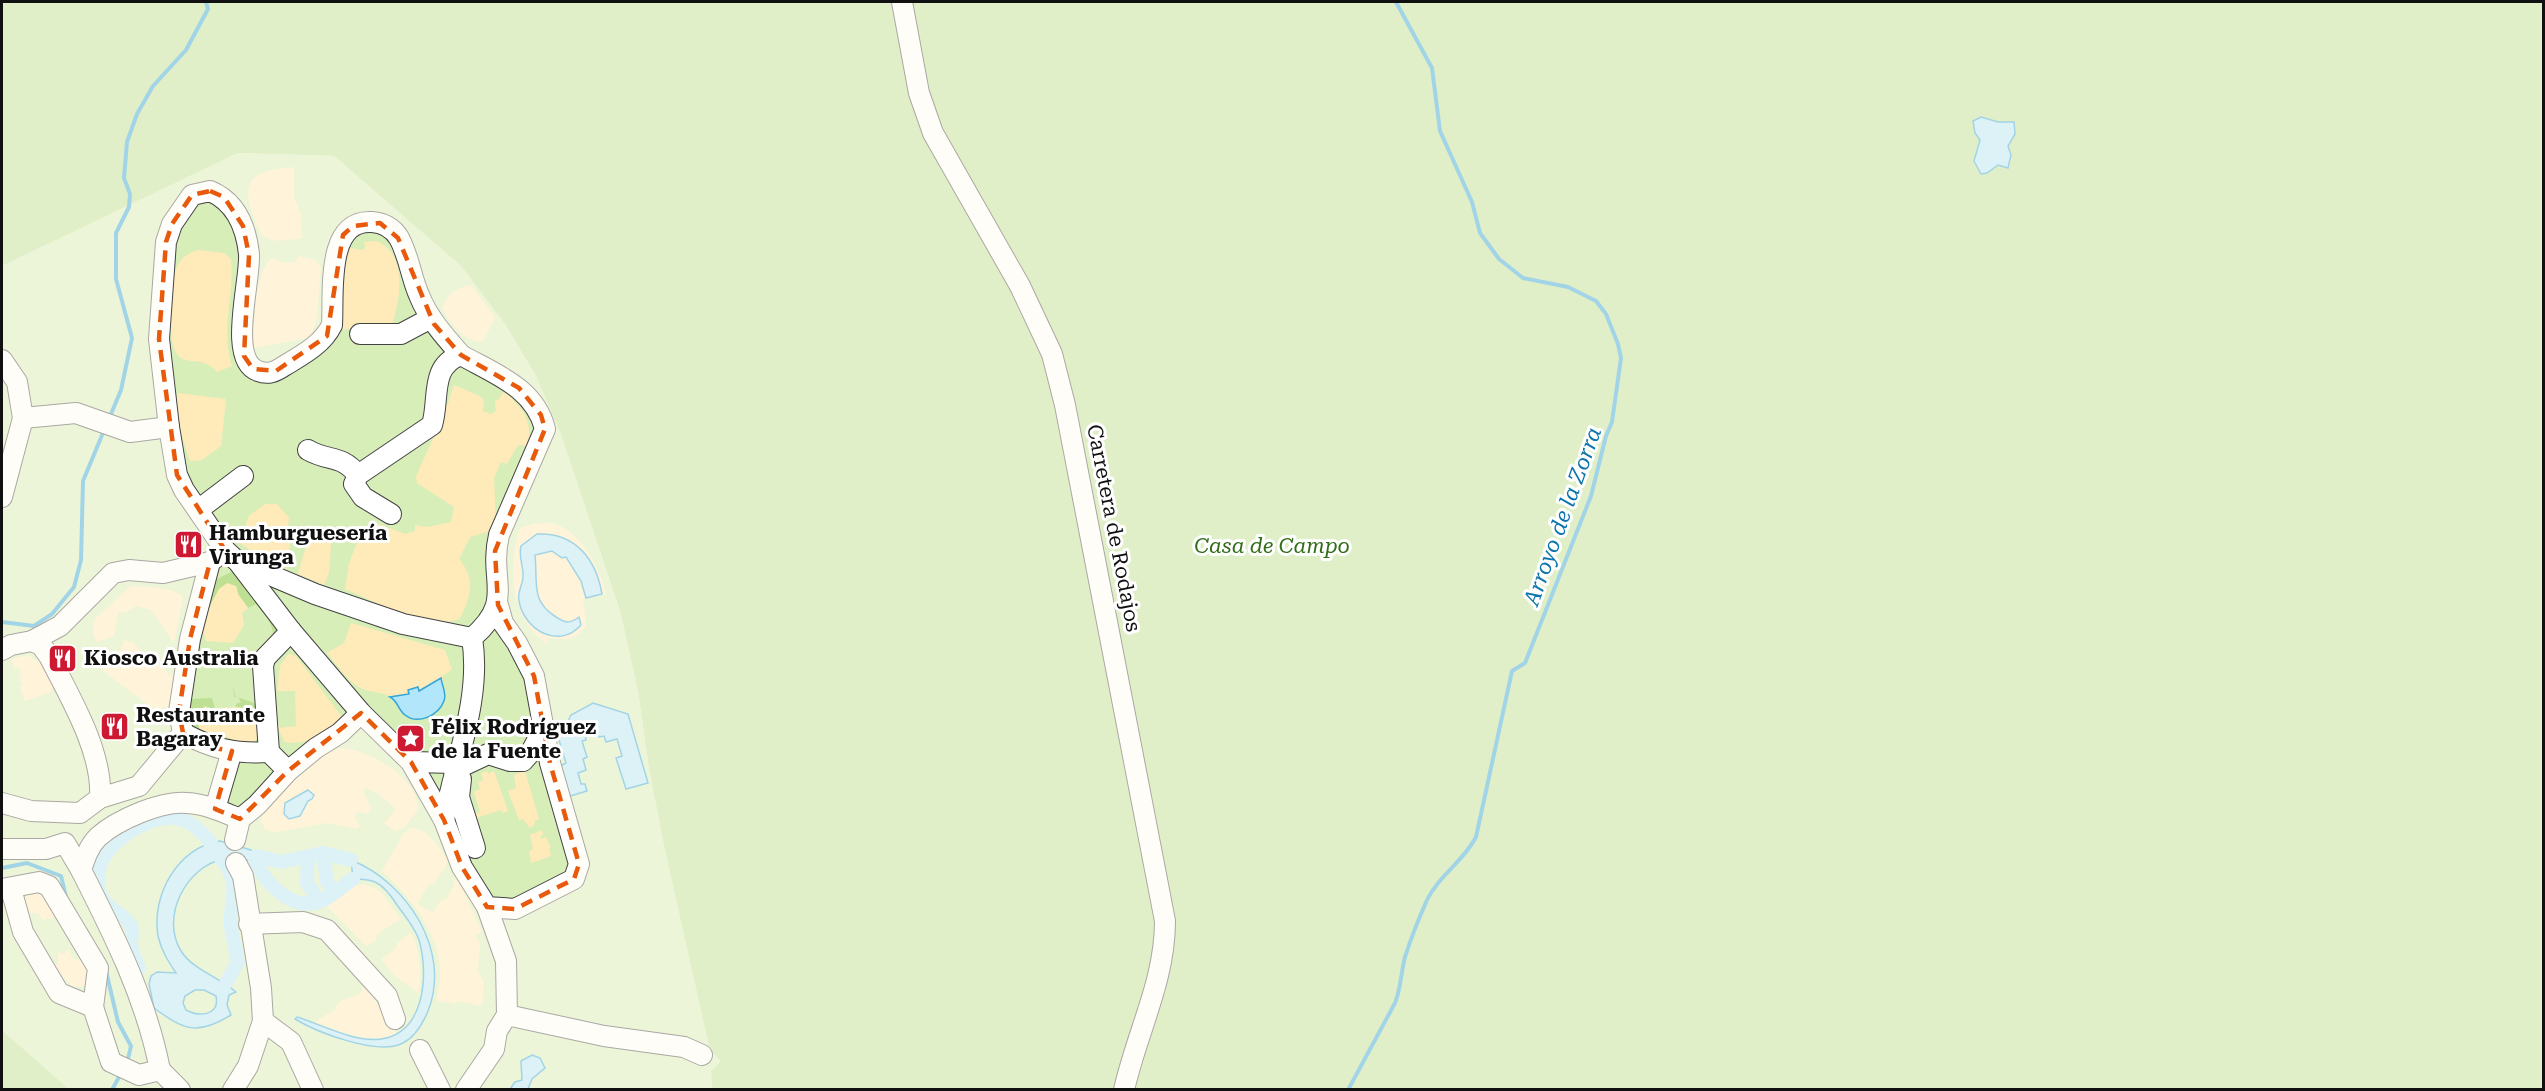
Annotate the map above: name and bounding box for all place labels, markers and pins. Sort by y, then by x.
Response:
place label: Hamburguesería Virunga [209,521,388,569]
restaurant icon: Hamburguesería Virunga [172,529,204,561]
restaurant icon: Kiosco Australia [47,642,79,674]
place label: Kiosco Australia [84,646,259,670]
place label: Restaurante Bagaray [136,703,265,751]
restaurant icon: Restaurante Bagaray [99,711,131,743]
place label: Félix Rodríguez de la Fuente [431,715,596,763]
place icon: Félix Rodríguez de la Fuente [394,723,426,755]

